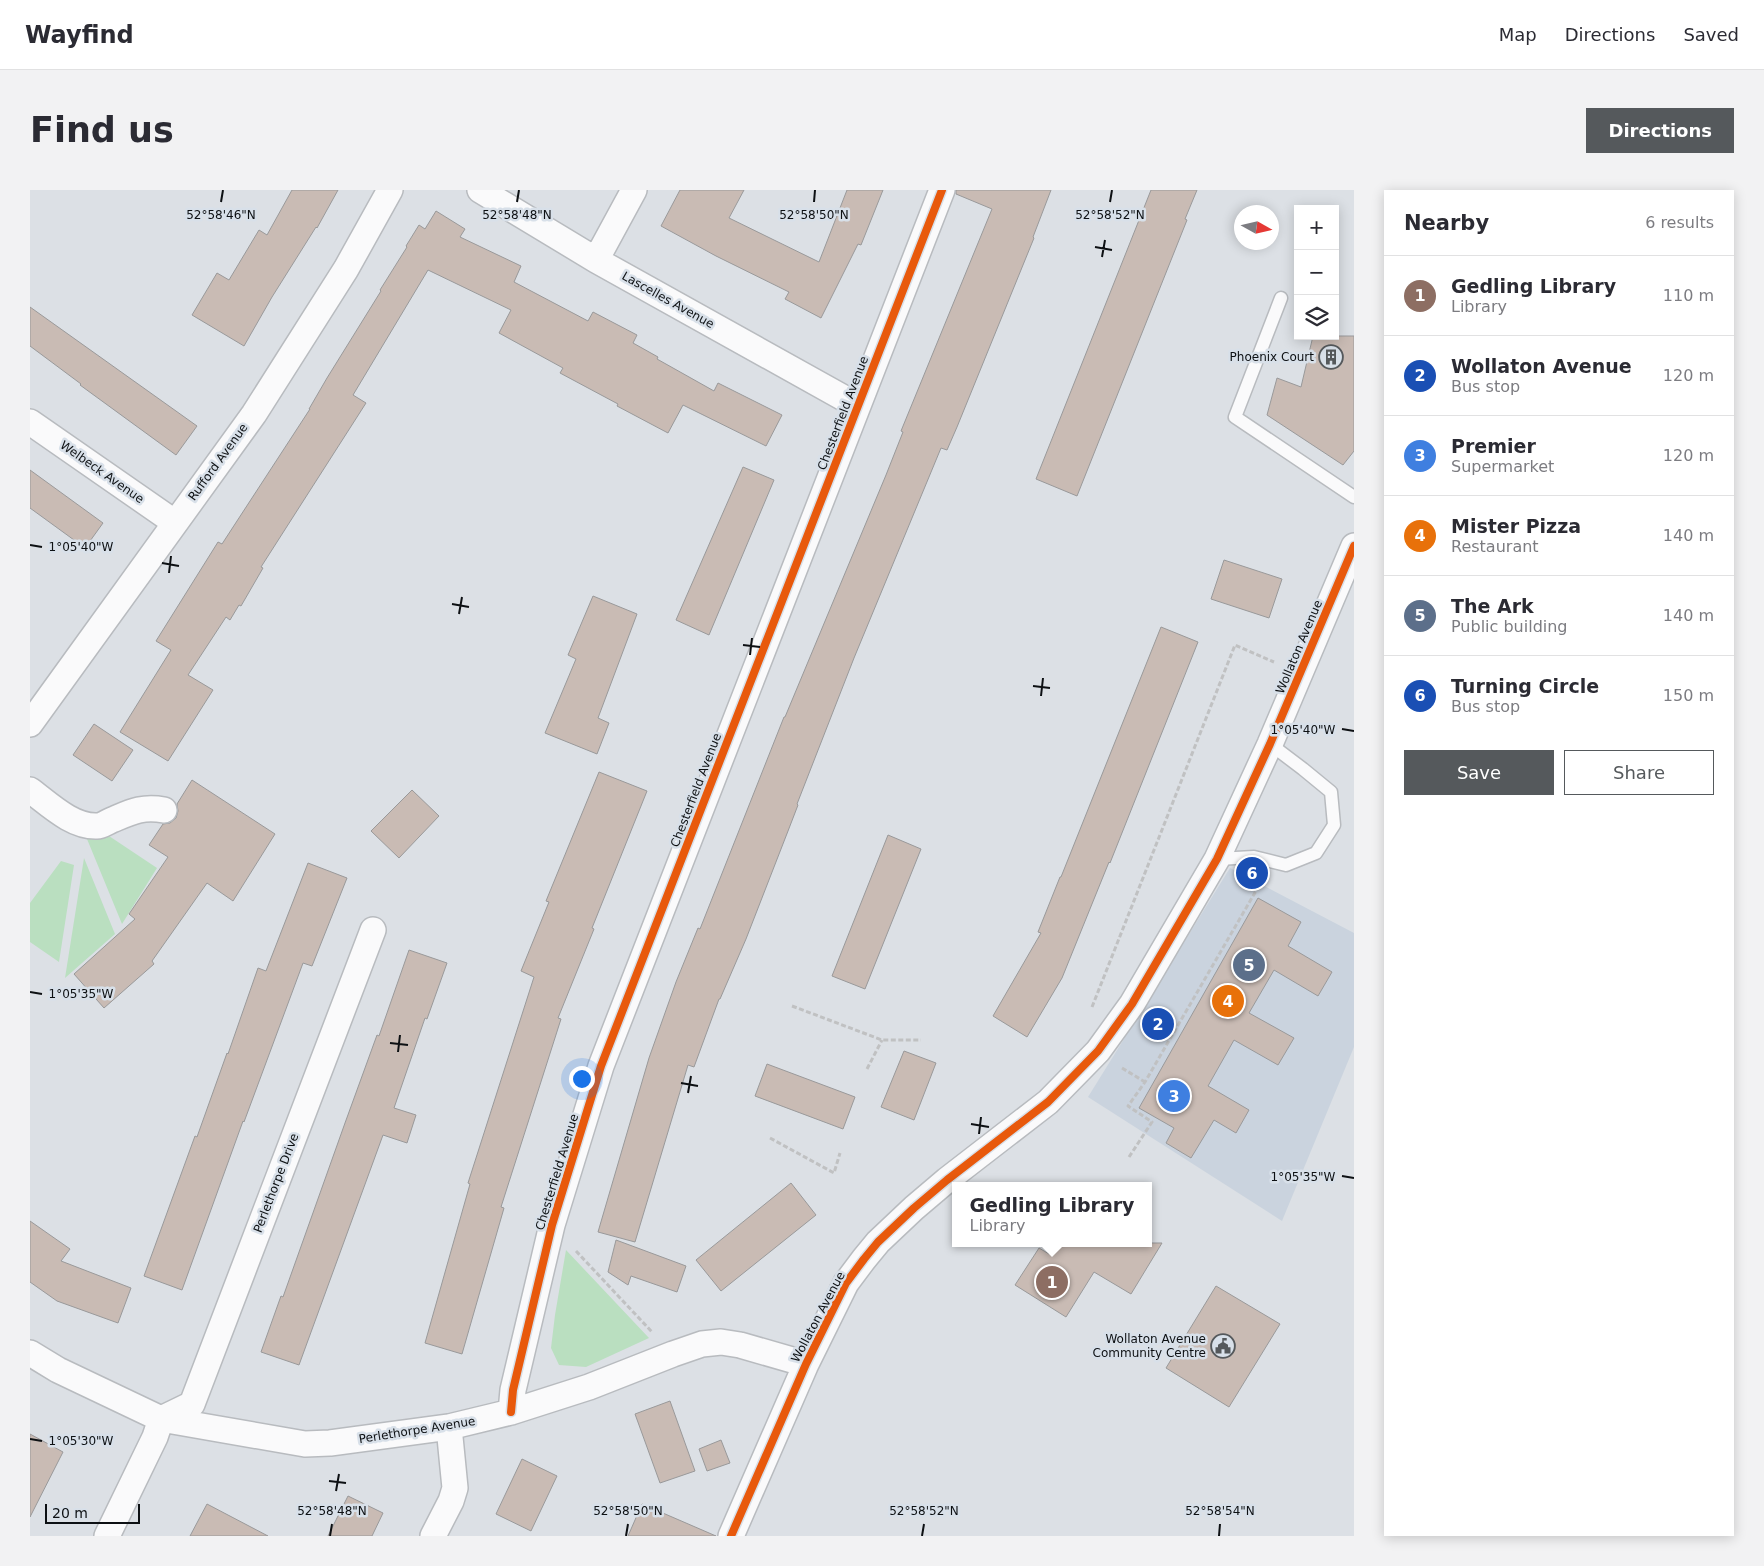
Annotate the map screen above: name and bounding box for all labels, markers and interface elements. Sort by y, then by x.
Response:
text: Wayfind [25,21,134,49]
text: Map [1499,24,1537,45]
text: Directions [1565,24,1655,45]
text: Saved [1683,24,1739,45]
button: Directions [1586,108,1734,153]
text: Find us [30,110,174,150]
north arrow [1234,205,1279,250]
map controls [1294,205,1339,340]
button: + [1294,205,1339,250]
text: 52°58'46"N [186,208,256,222]
text: 52°58'48"N [482,208,552,222]
text: 52°58'50"N [779,208,849,222]
text: 52°58'52"N [1075,208,1145,222]
text: Nearby [1404,211,1489,235]
text: 6 results [1645,213,1714,232]
button: − [1294,250,1339,295]
street label: Lascelles Avenue [620,269,716,331]
text: Gedling Library [1451,275,1616,297]
text: 1 [1414,286,1426,305]
text: 110 m [1663,286,1714,305]
button: layers [1294,295,1339,340]
text: Library [1451,297,1507,316]
building icon: Phoenix Court [1318,344,1344,370]
place label: Phoenix Court [1230,350,1314,364]
street label: Chesterfield Avenue [815,354,871,472]
text: Wollaton Avenue [1451,355,1632,377]
text: 2 [1414,366,1426,385]
text: 120 m [1663,366,1714,385]
text: Bus stop [1451,377,1520,396]
street label: Rufford Avenue [185,421,251,503]
text: Premier [1451,435,1536,457]
street label: Welbeck Avenue [58,438,146,506]
text: 3 [1414,446,1426,465]
text: 120 m [1663,446,1714,465]
text: Supermarket [1451,457,1554,476]
text: Mister Pizza [1451,515,1581,537]
text: 4 [1414,526,1426,545]
text: 140 m [1663,526,1714,545]
text: Restaurant [1451,537,1539,556]
text: 1°05'40"W [49,540,114,554]
text: The Ark [1451,595,1534,617]
street label: Wollaton Avenue [1273,598,1325,696]
text: 5 [1414,606,1426,625]
text: 140 m [1663,606,1714,625]
text: Public building [1451,617,1568,636]
text: Turning Circle [1451,675,1599,697]
text: 6 [1414,686,1426,705]
text: 150 m [1663,686,1714,705]
text: Bus stop [1451,697,1520,716]
text: 1°05'40"W [1271,723,1336,737]
street label: Chesterfield Avenue [668,731,724,849]
button: Save [1404,750,1554,795]
button: Share [1564,750,1714,795]
pin: 6 [1236,854,1268,892]
pin: 5 [1233,946,1265,984]
pin: 4 [1212,982,1244,1020]
text: 1°05'35"W [49,987,114,1001]
pin: 2 [1142,1005,1174,1043]
your location [569,1066,595,1092]
pin: 3 [1158,1077,1190,1115]
street label: Chesterfield Avenue [533,1112,581,1232]
street label: Perlethorpe Drive [251,1131,301,1235]
text: 1°05'35"W [1271,1170,1336,1184]
popup [952,1182,1152,1247]
text: Gedling Library [969,1194,1135,1216]
text: Library [969,1216,1025,1235]
pin: 1 [1036,1263,1068,1301]
street label: Wollaton Avenue [788,1269,848,1365]
place label: Wollaton Avenue Community Centre [1093,1332,1206,1360]
public building icon: Wollaton Avenue Community Centre [1210,1333,1236,1359]
street label: Perlethorpe Avenue [358,1414,476,1446]
text: 1°05'30"W [49,1434,114,1448]
scale bar [45,1501,140,1524]
text: 52°58'48"N [297,1504,367,1518]
text: 52°58'50"N [593,1504,663,1518]
text: 52°58'52"N [889,1504,959,1518]
text: 52°58'54"N [1185,1504,1255,1518]
text: 20 m [52,1505,88,1521]

